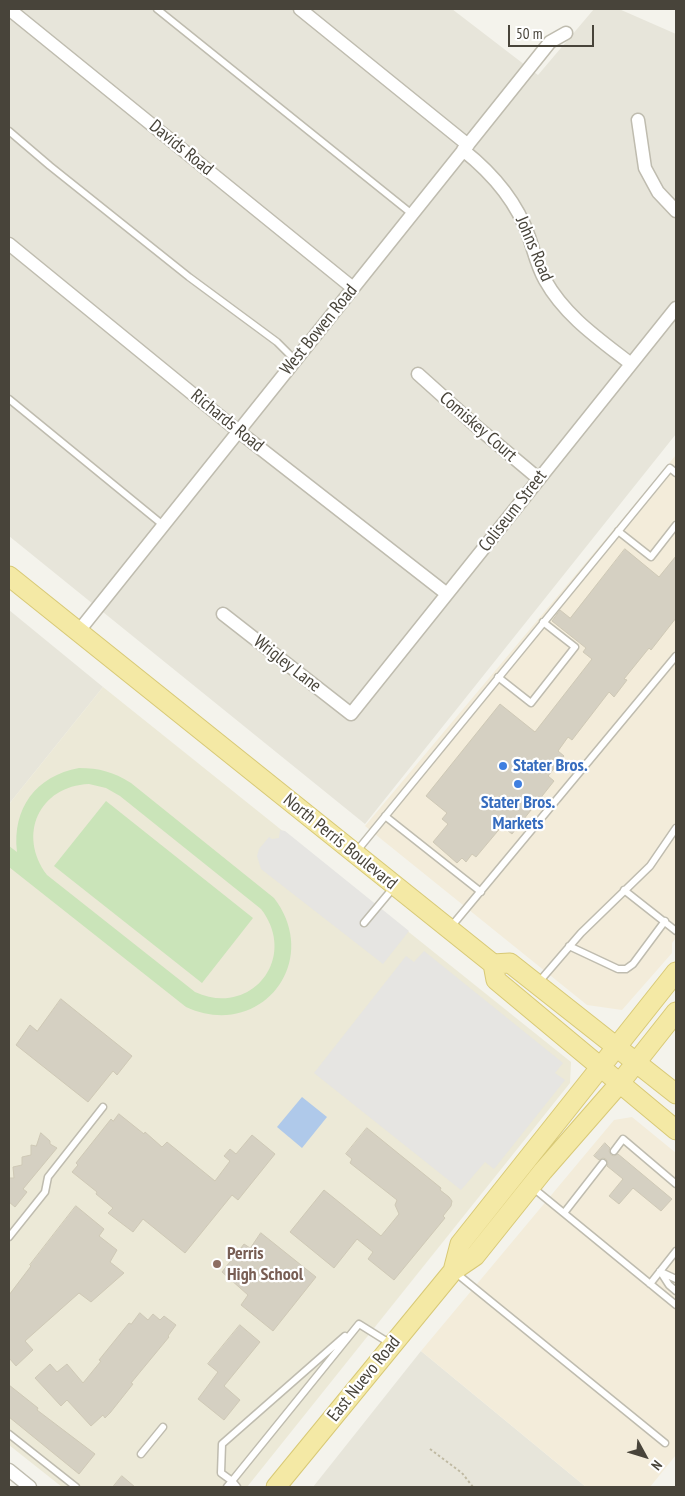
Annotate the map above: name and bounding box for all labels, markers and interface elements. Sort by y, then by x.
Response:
scale bar [510,15,596,47]
text: 50 m [516,24,542,43]
street label: Davids Road [145,116,217,180]
street label: Johns Road [511,213,557,285]
street label: West Bowen Road [276,280,362,380]
street label: Richards Road [186,385,268,457]
street label: Comiskey Court [435,388,521,466]
street label: Coliseum Street [474,466,552,556]
street label: Wrigley Lane [249,631,325,697]
place label: Stater Bros. [513,755,588,777]
marker: Stater Bros. [497,760,509,772]
marker: Stater Bros. Markets [512,778,524,790]
street label: North Perris Boulevard [279,789,401,895]
place label: Stater Bros. Markets [481,792,555,834]
place label: Perris High School [227,1243,303,1286]
marker: Perris High School [211,1258,223,1270]
street label: East Nuevo Road [323,1332,405,1426]
north arrow [620,1431,670,1481]
text: N [647,1457,666,1474]

